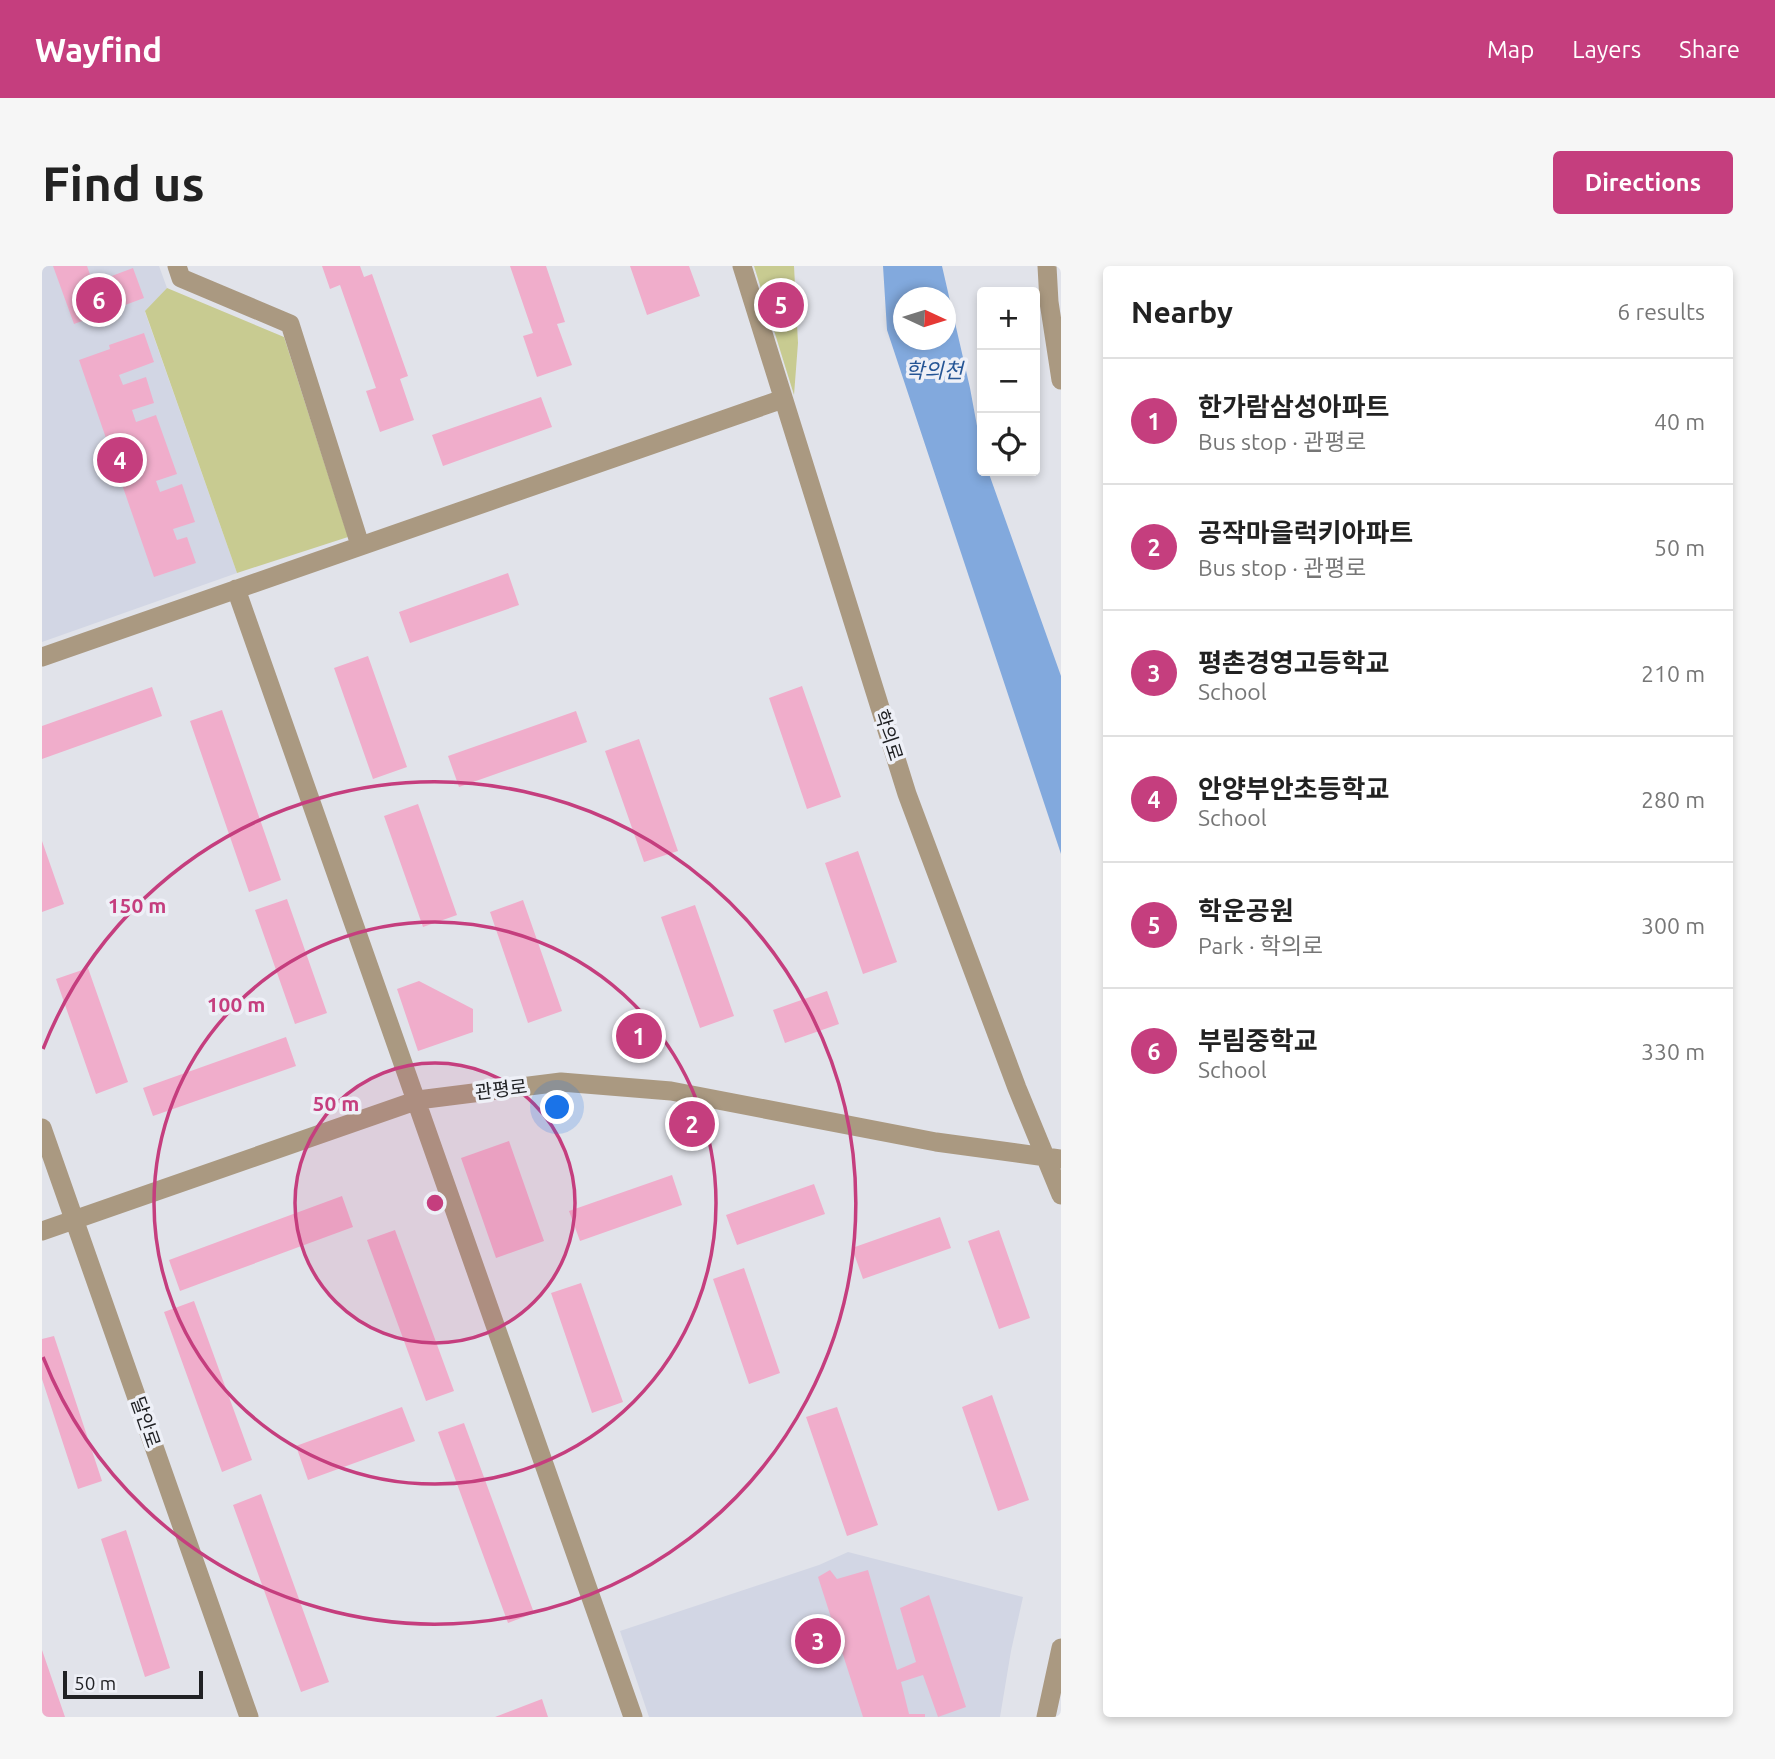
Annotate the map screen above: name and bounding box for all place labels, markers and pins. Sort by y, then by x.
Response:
pin: 6 [76,274,122,326]
pin: 5 [758,279,804,331]
pin: 4 [97,434,143,486]
pin: 1 [616,1010,662,1062]
pin: 2 [669,1098,715,1150]
centre of rings [423,1191,447,1215]
pin: 3 [795,1615,841,1667]

